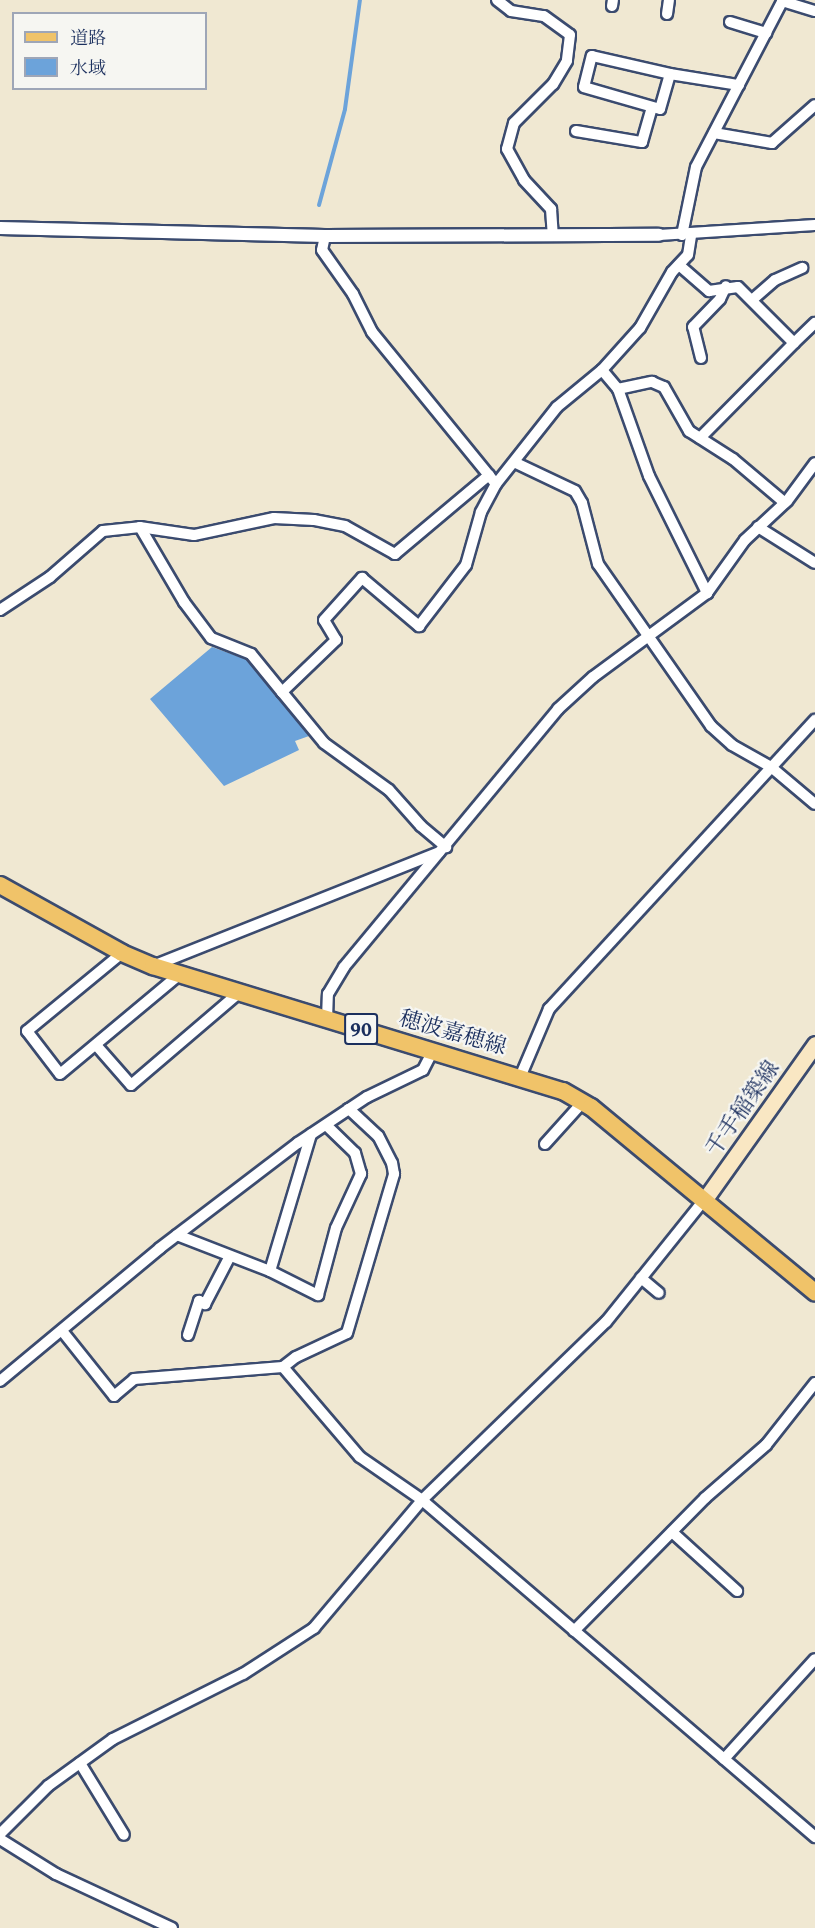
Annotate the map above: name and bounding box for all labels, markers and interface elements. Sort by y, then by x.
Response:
legend [12,12,207,90]
text: 道路 [70,24,106,51]
text: 水域 [70,54,106,81]
street label: 穂波嘉穂線 [396,1004,510,1060]
road number: 90 [343,1011,379,1047]
street label: 千手稲築線 [700,1055,784,1161]

